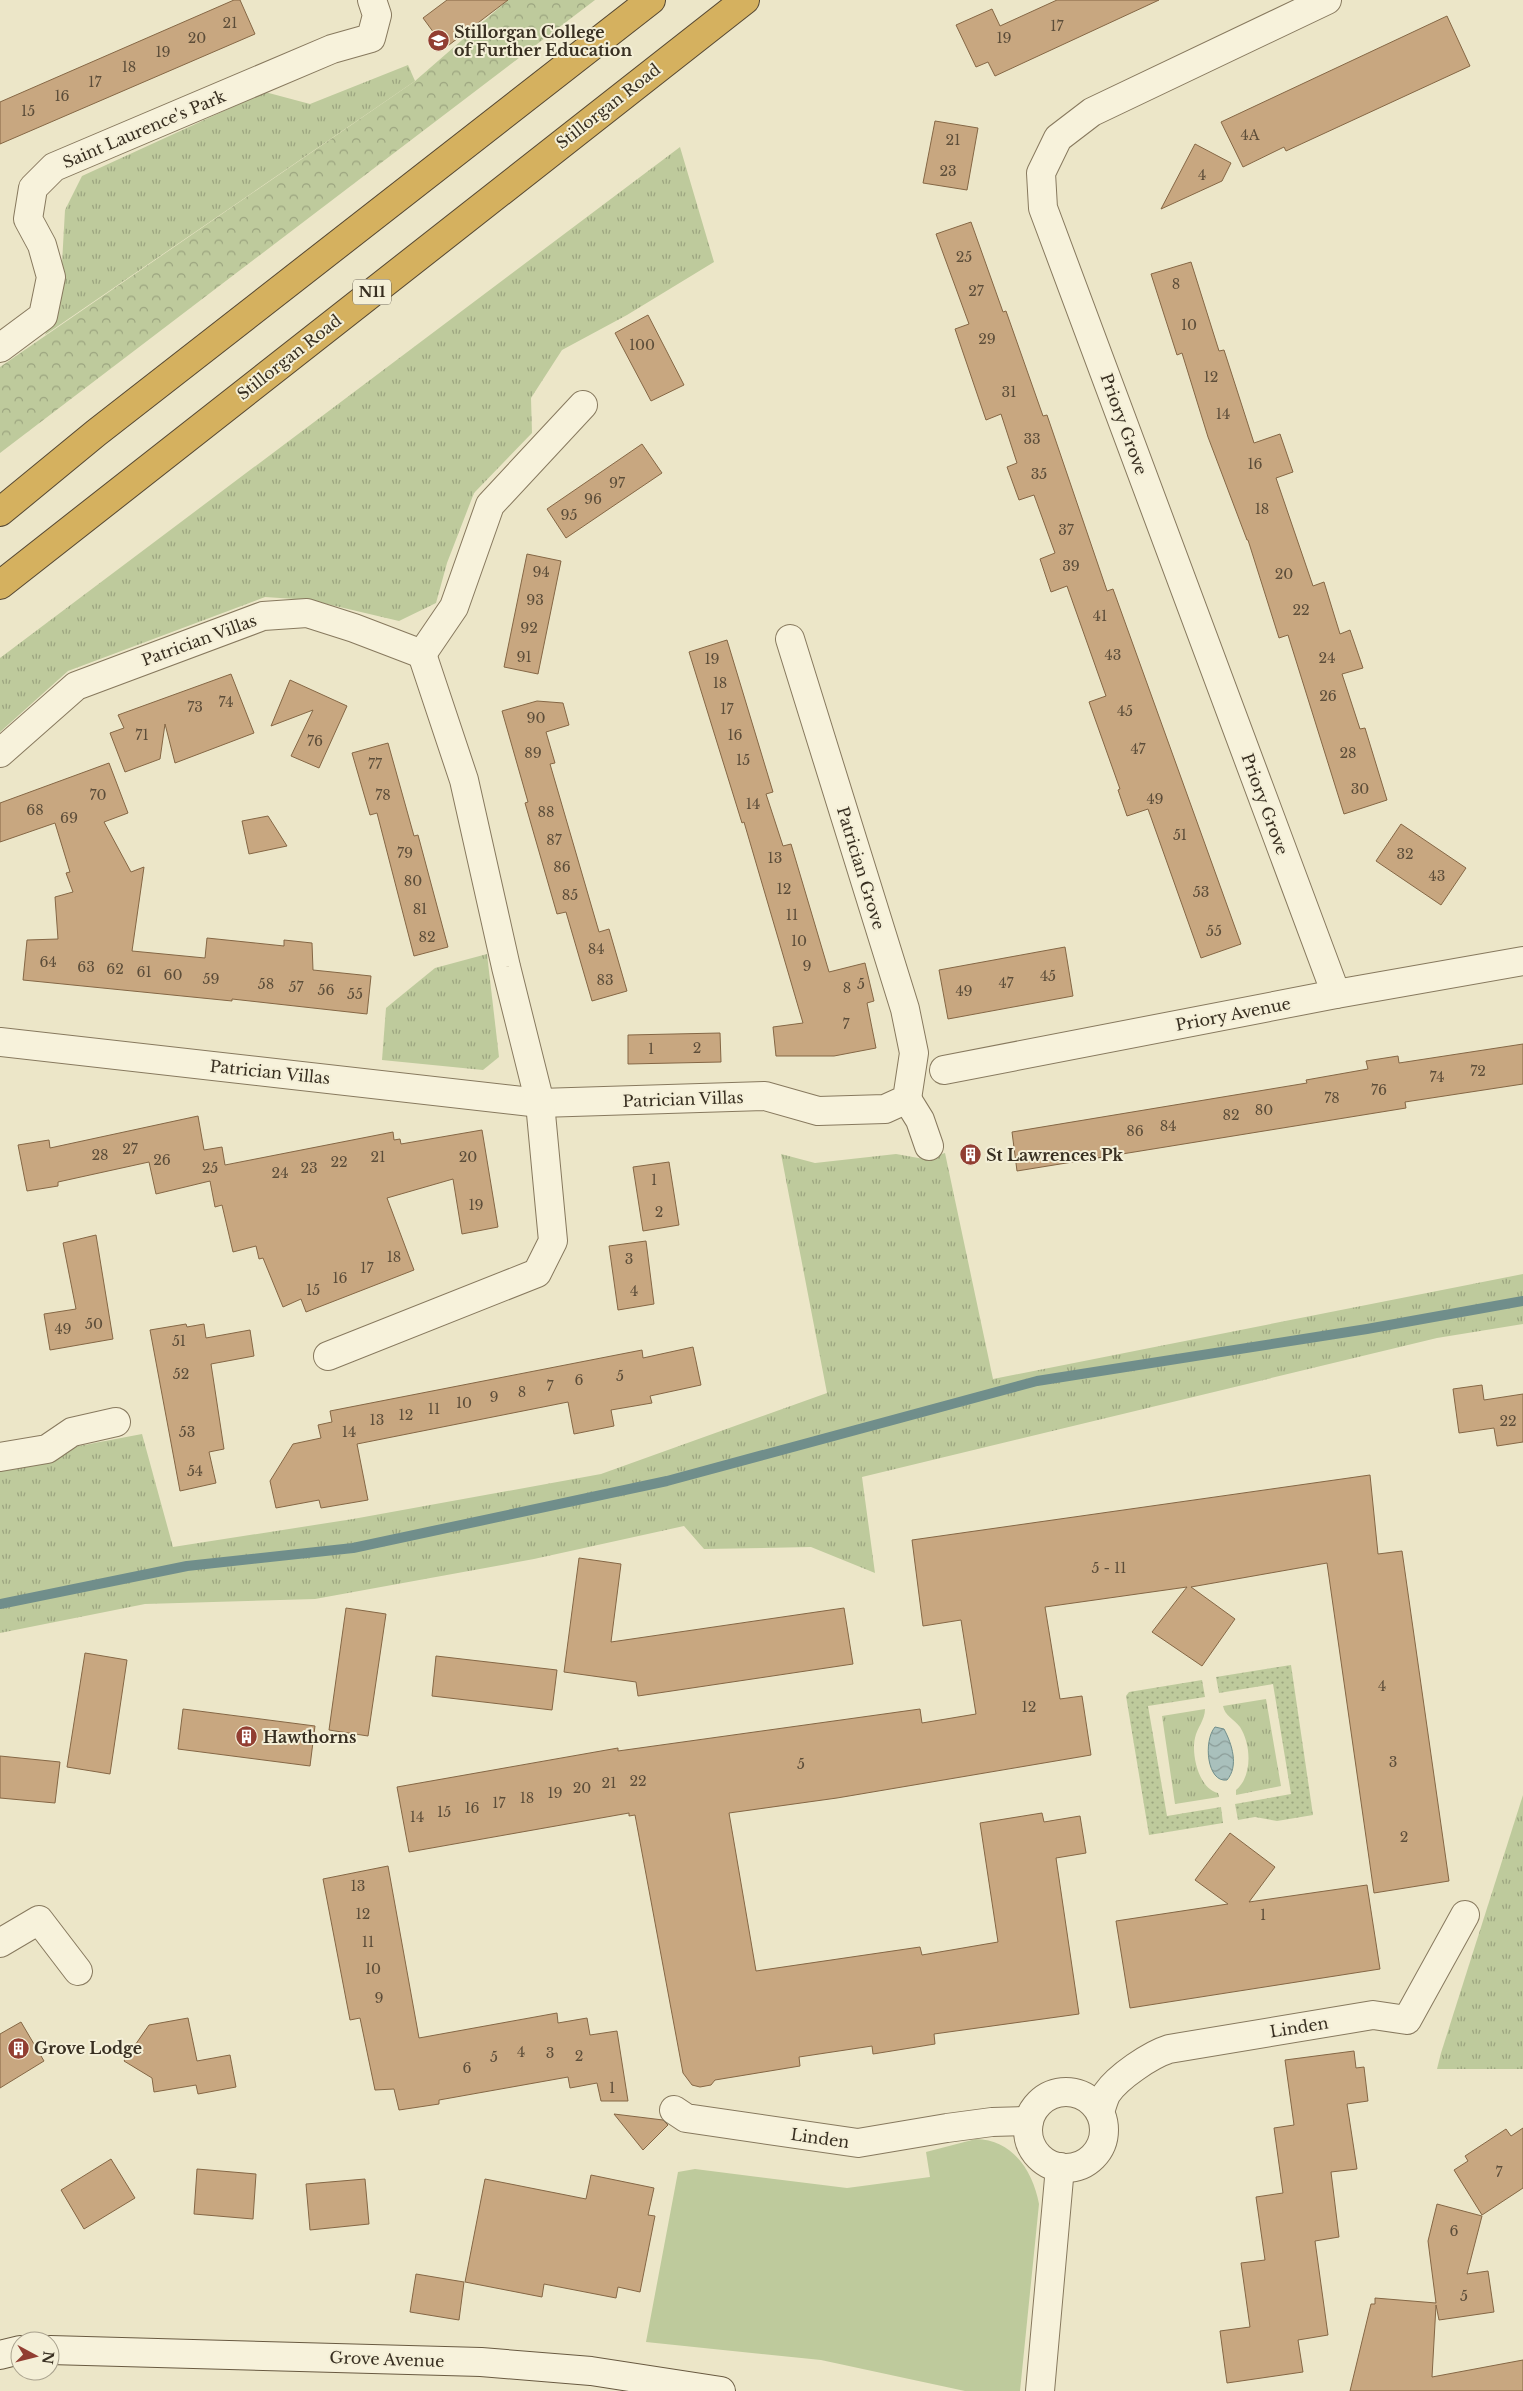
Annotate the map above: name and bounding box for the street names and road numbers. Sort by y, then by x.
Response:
street label: Stillorgan Road [552,59,664,153]
street label: Saint Laurence's Park [60,86,229,172]
road number: N11 [353,280,391,304]
street label: Stillorgan Road [233,310,345,404]
street label: Priory Grove [1096,370,1152,478]
street label: Patrician Villas [139,610,259,670]
street label: Priory Grove [1237,750,1293,858]
street label: Patrician Grove [833,804,889,932]
street label: Priory Avenue [1174,993,1292,1035]
street label: Patrician Villas [209,1056,331,1088]
street label: Patrician Villas [622,1087,744,1111]
street label: Linden [1268,2012,1330,2042]
street label: Linden [789,2124,851,2152]
street label: Grove Avenue [329,2347,445,2371]

